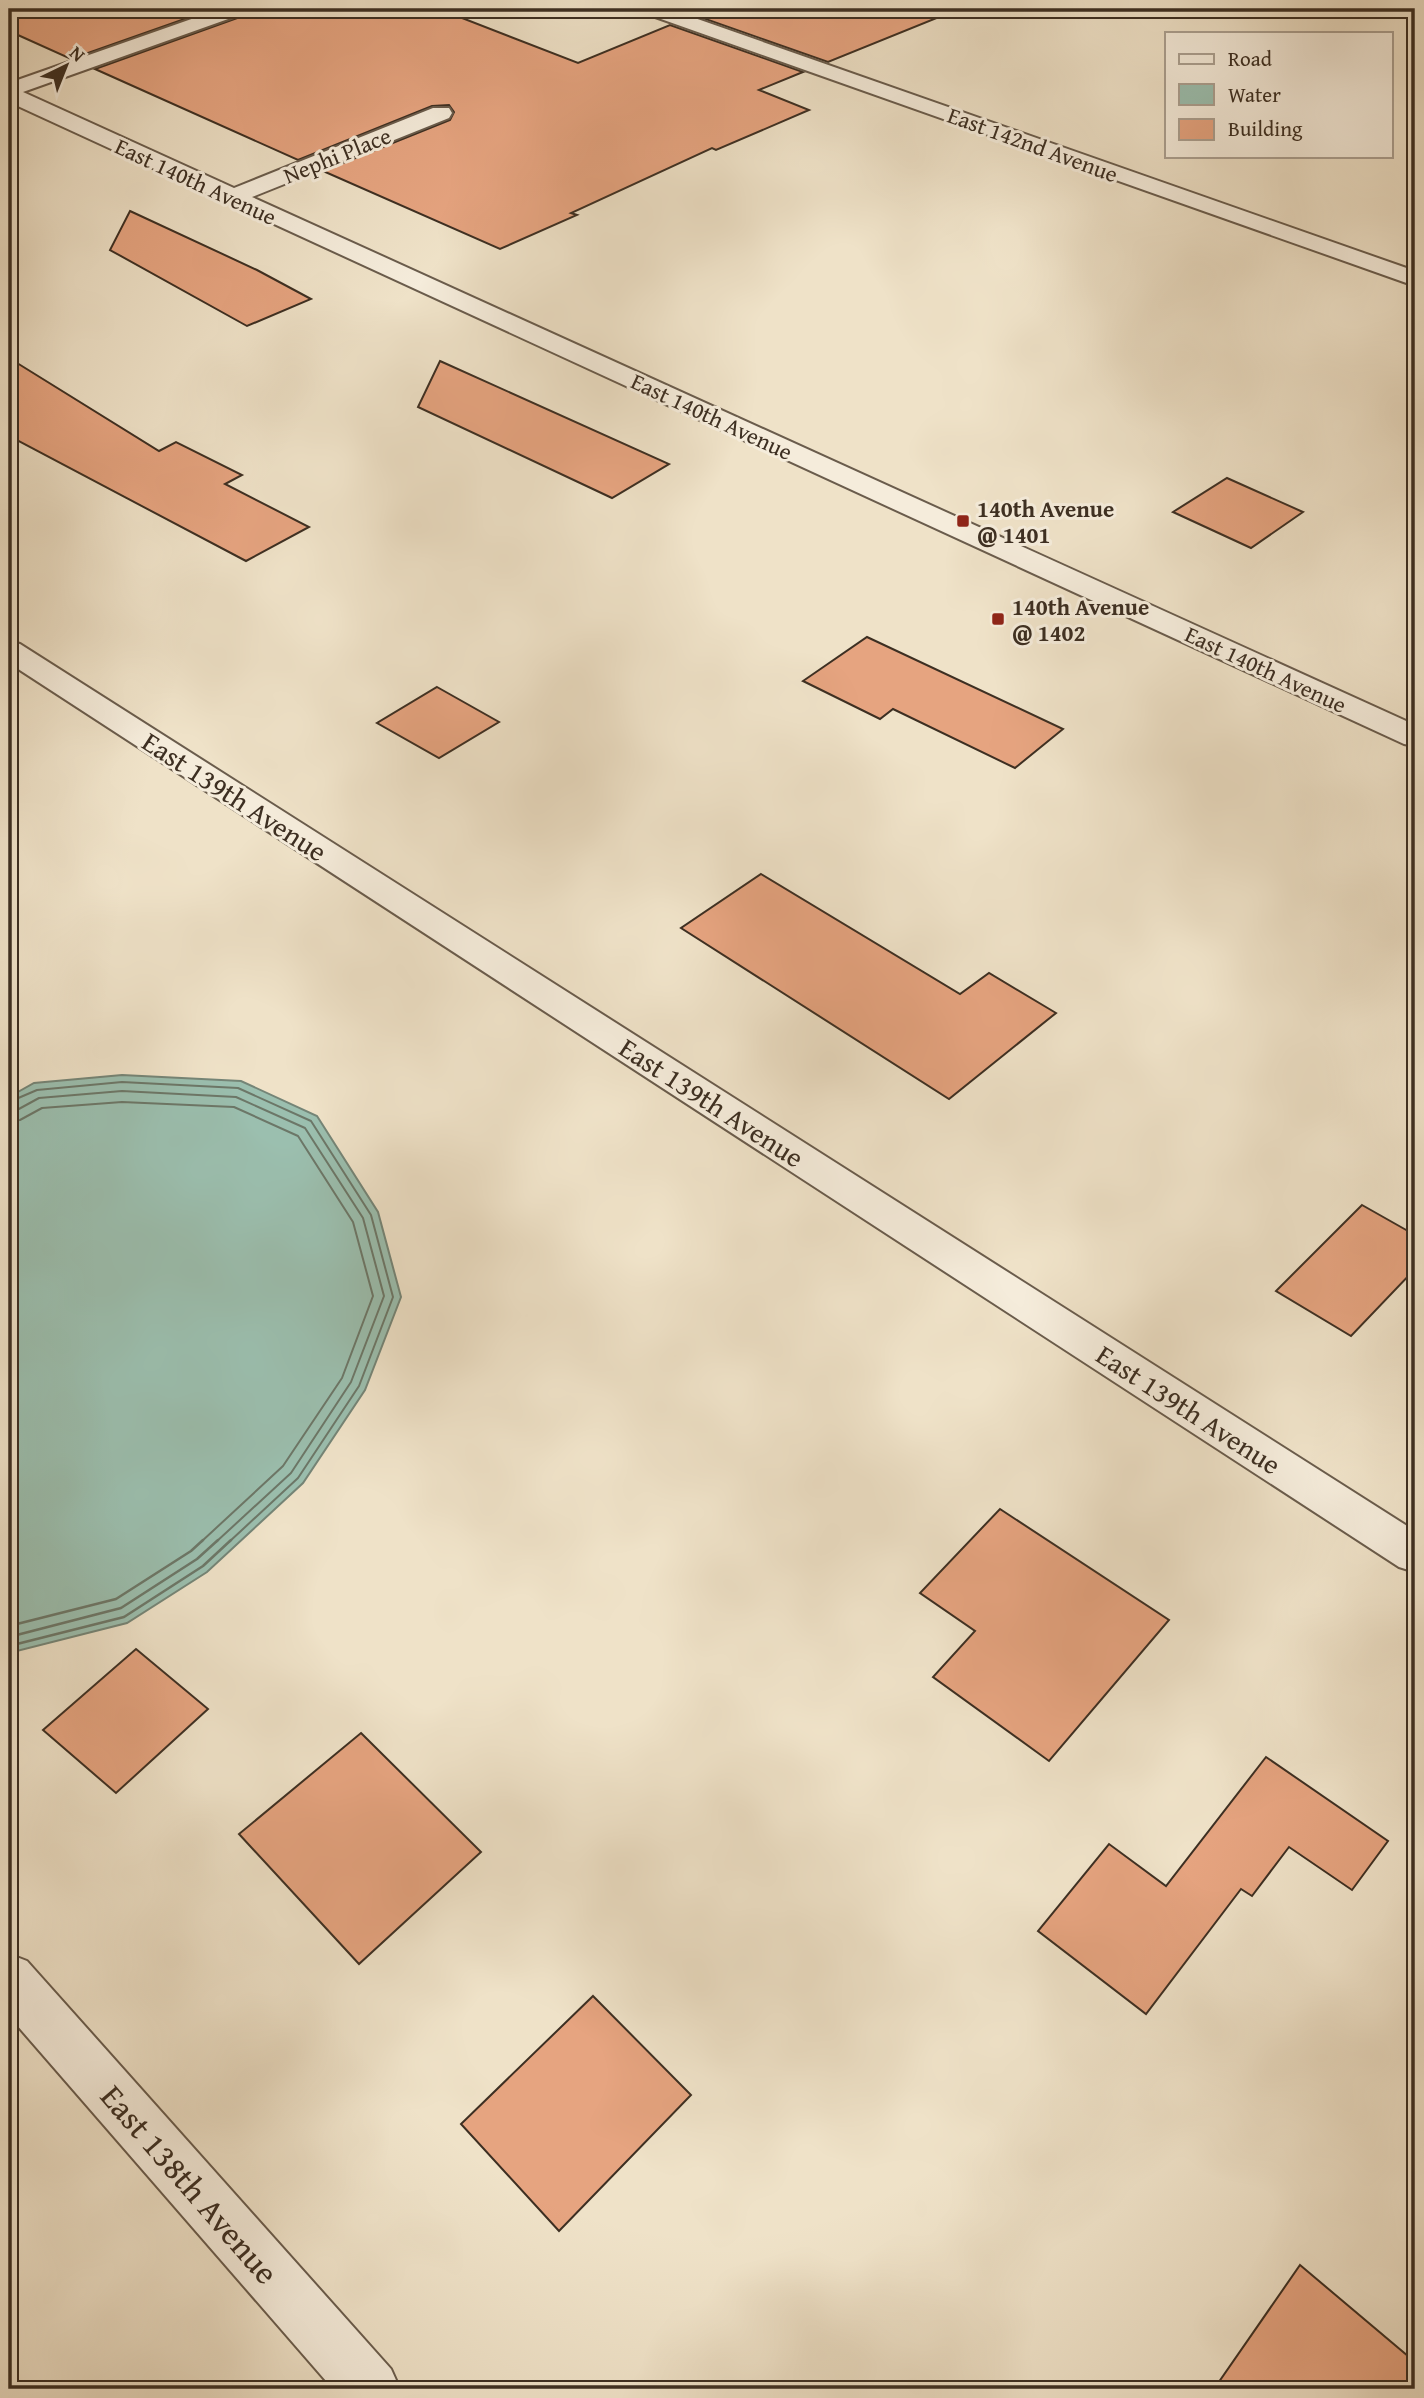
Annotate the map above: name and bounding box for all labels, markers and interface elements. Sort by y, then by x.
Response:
north arrow [32,32,102,102]
legend [1165,32,1392,158]
text: N [63,39,92,68]
text: Road [1228,43,1273,74]
text: Water [1228,79,1281,110]
street label: East 142nd Avenue [943,98,1123,190]
text: Building [1228,113,1303,144]
street label: Nephi Place [278,118,396,192]
street label: East 140th Avenue [110,129,282,233]
street label: East 140th Avenue [626,364,798,468]
place label: 140th Avenue @ 1401 [977,492,1114,551]
marker: 140th Avenue @ 1401 [955,513,971,529]
place label: 140th Avenue @ 1402 [1012,590,1149,649]
marker: 140th Avenue @ 1402 [990,611,1006,627]
street label: East 140th Avenue [1180,617,1352,721]
street label: East 139th Avenue [135,721,335,871]
street label: East 139th Avenue [612,1027,812,1177]
street label: East 139th Avenue [1089,1334,1289,1484]
street label: East 138th Avenue [90,2074,290,2294]

